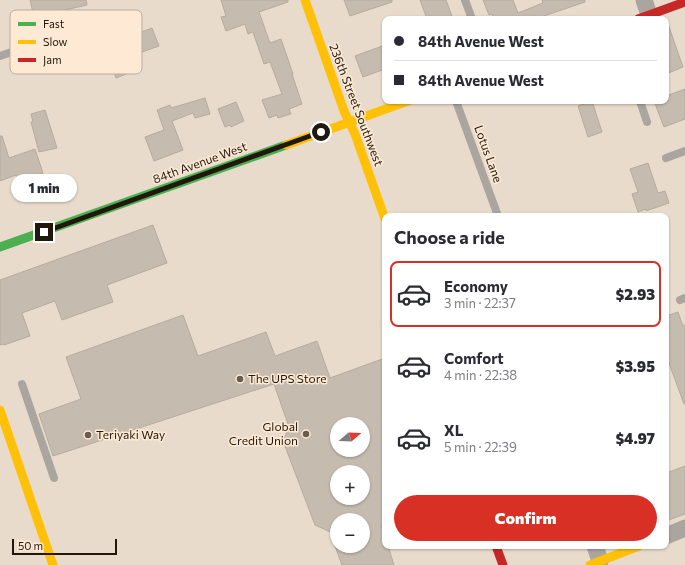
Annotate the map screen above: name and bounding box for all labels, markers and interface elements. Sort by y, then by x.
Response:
legend [10,10,142,74]
text: Fast [43,17,65,30]
text: 84th Avenue West [418,32,544,50]
text: Slow [43,35,68,48]
street label: 236th Street Southwest [327,42,387,168]
text: Jam [43,53,62,67]
text: 84th Avenue West [418,71,544,89]
route start [312,123,330,141]
street label: Lotus Lane [472,123,506,184]
street label: 84th Avenue West [151,139,249,186]
callout: 1 min [11,174,77,202]
text: 1 min [28,180,60,196]
route end [35,223,53,241]
text: Choose a ride [394,226,505,248]
icon: car [396,276,432,312]
text: Economy [444,277,508,295]
text: $2.93 [616,285,655,303]
text: 3 min · 22:37 [444,295,516,311]
icon: car [396,348,432,384]
text: Comfort [444,349,504,367]
text: $3.95 [615,357,655,375]
text: 4 min · 22:38 [444,367,517,383]
place label: The UPS Store [248,371,327,385]
marker: The UPS Store [235,374,245,384]
north arrow [330,417,370,457]
map controls [330,417,370,553]
place label: Global Credit Union [229,419,298,447]
icon: car [396,420,432,456]
text: XL [444,421,463,439]
place label: Teriyaki Way [96,427,165,441]
marker: Global Credit Union [301,429,311,439]
text: $4.97 [615,429,655,447]
marker: Teriyaki Way [83,430,93,440]
text: 5 min · 22:39 [444,439,517,455]
button: + [330,465,370,505]
button: Confirm [394,495,657,541]
button: − [330,513,370,553]
scale bar [12,537,117,556]
text: 50 m [18,539,43,552]

